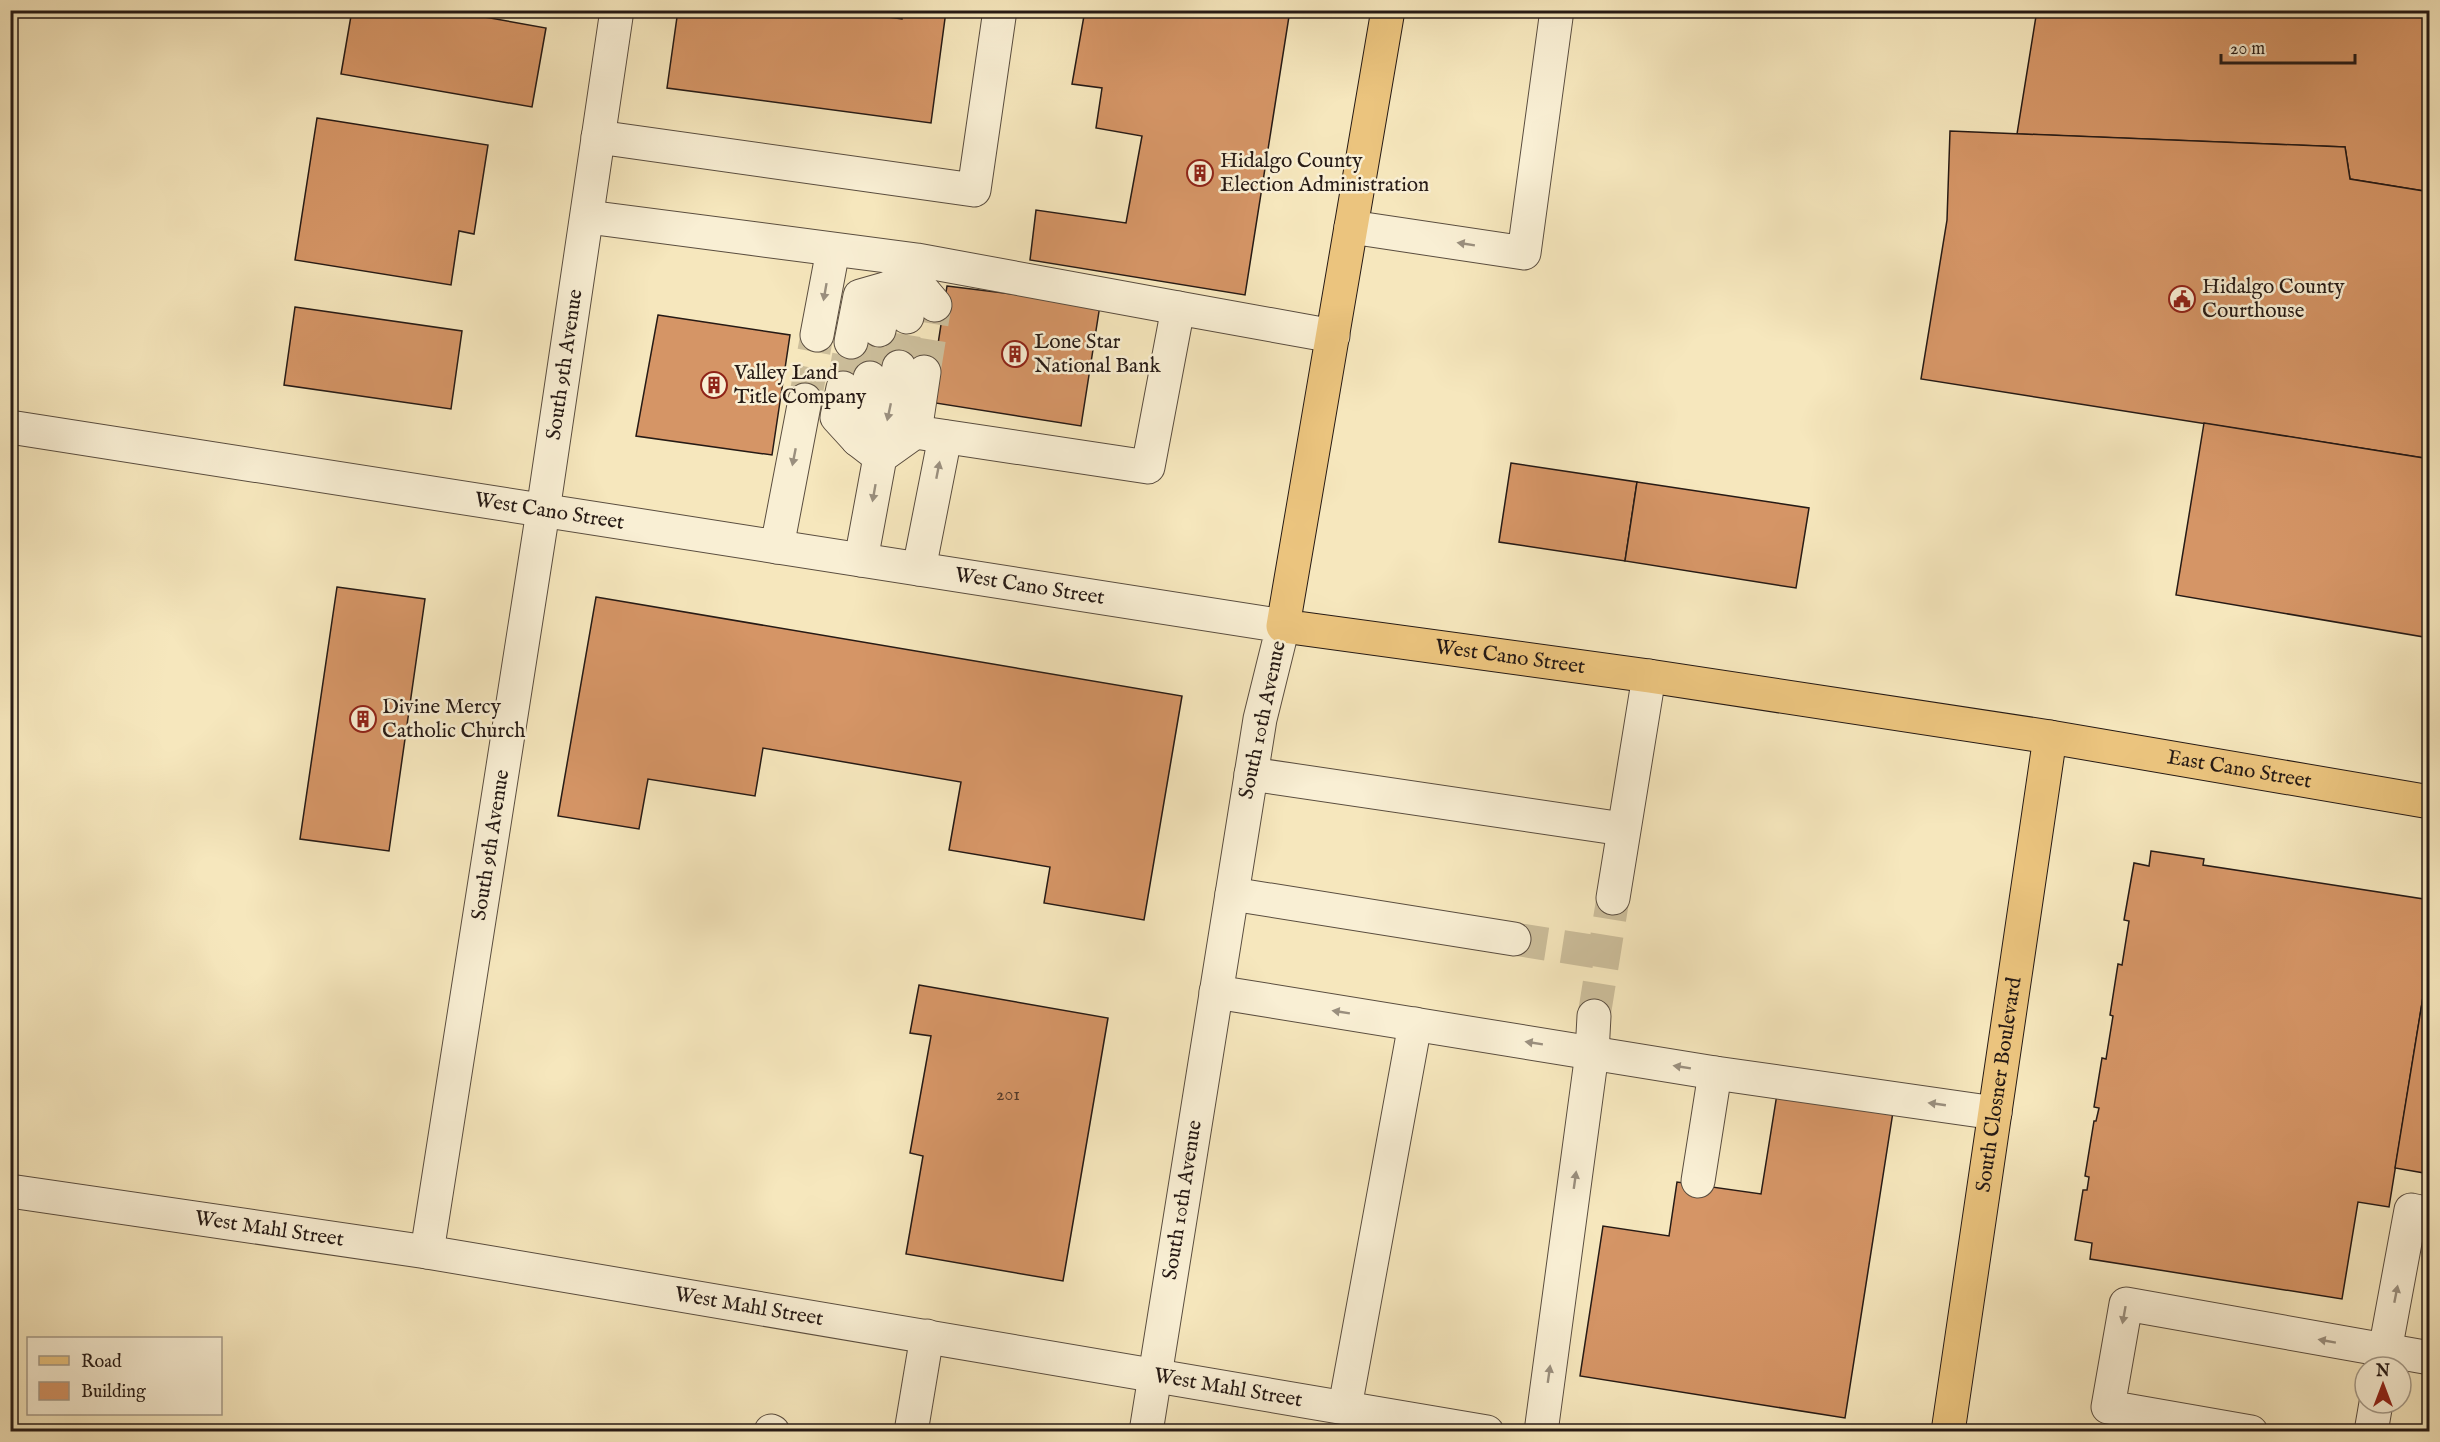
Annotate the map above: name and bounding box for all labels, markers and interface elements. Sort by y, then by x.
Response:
scale bar [2221,27,2354,65]
text: 20 m [2230,38,2265,61]
place label: Hidalgo County Election Administration [1220,148,1429,199]
building icon: Hidalgo County Election Administration [1185,158,1215,188]
one-way arrow [1456,240,1475,249]
place label: Hidalgo County Courthouse [2202,274,2345,325]
one-way arrow [820,283,829,302]
public building icon: Hidalgo County Courthouse [2167,284,2197,314]
street label: South 9th Avenue [540,287,589,442]
place label: Lone Star National Bank [1034,329,1161,380]
building icon: Lone Star National Bank [1000,339,1030,369]
place label: Valley Land Title Company [733,360,867,411]
building icon: Valley Land Title Company [699,370,729,400]
one-way arrow [884,403,893,422]
one-way arrow [789,448,798,467]
one-way arrow [934,461,943,480]
one-way arrow [869,484,878,503]
street label: West Cano Street [473,486,626,536]
street label: West Cano Street [953,561,1106,611]
street label: West Cano Street [1433,633,1587,681]
street label: South 10th Avenue [1233,638,1293,802]
place label: Divine Mercy Catholic Church [382,694,525,745]
building icon: Divine Mercy Catholic Church [348,704,378,734]
street label: East Cano Street [2165,744,2314,795]
street label: South 9th Avenue [466,767,516,922]
street label: South Closner Boulevard [1970,975,2028,1194]
one-way arrow [1332,1007,1351,1016]
one-way arrow [1524,1039,1543,1048]
one-way arrow [1672,1063,1691,1072]
house number: 201 [996,1084,1020,1107]
one-way arrow [1927,1100,1946,1109]
street label: South 10th Avenue [1157,1118,1209,1282]
one-way arrow [1570,1171,1579,1190]
street label: West Mahl Street [193,1205,346,1253]
street label: West Mahl Street [673,1281,825,1333]
one-way arrow [2392,1284,2401,1303]
one-way arrow [2119,1306,2128,1325]
one-way arrow [2317,1336,2336,1345]
legend [27,1337,222,1415]
text: Road [81,1351,122,1374]
north arrow [2353,1355,2413,1415]
street label: West Mahl Street [1152,1362,1305,1414]
text: N [2375,1362,2390,1382]
one-way arrow [1544,1364,1553,1383]
text: Building [81,1381,146,1404]

